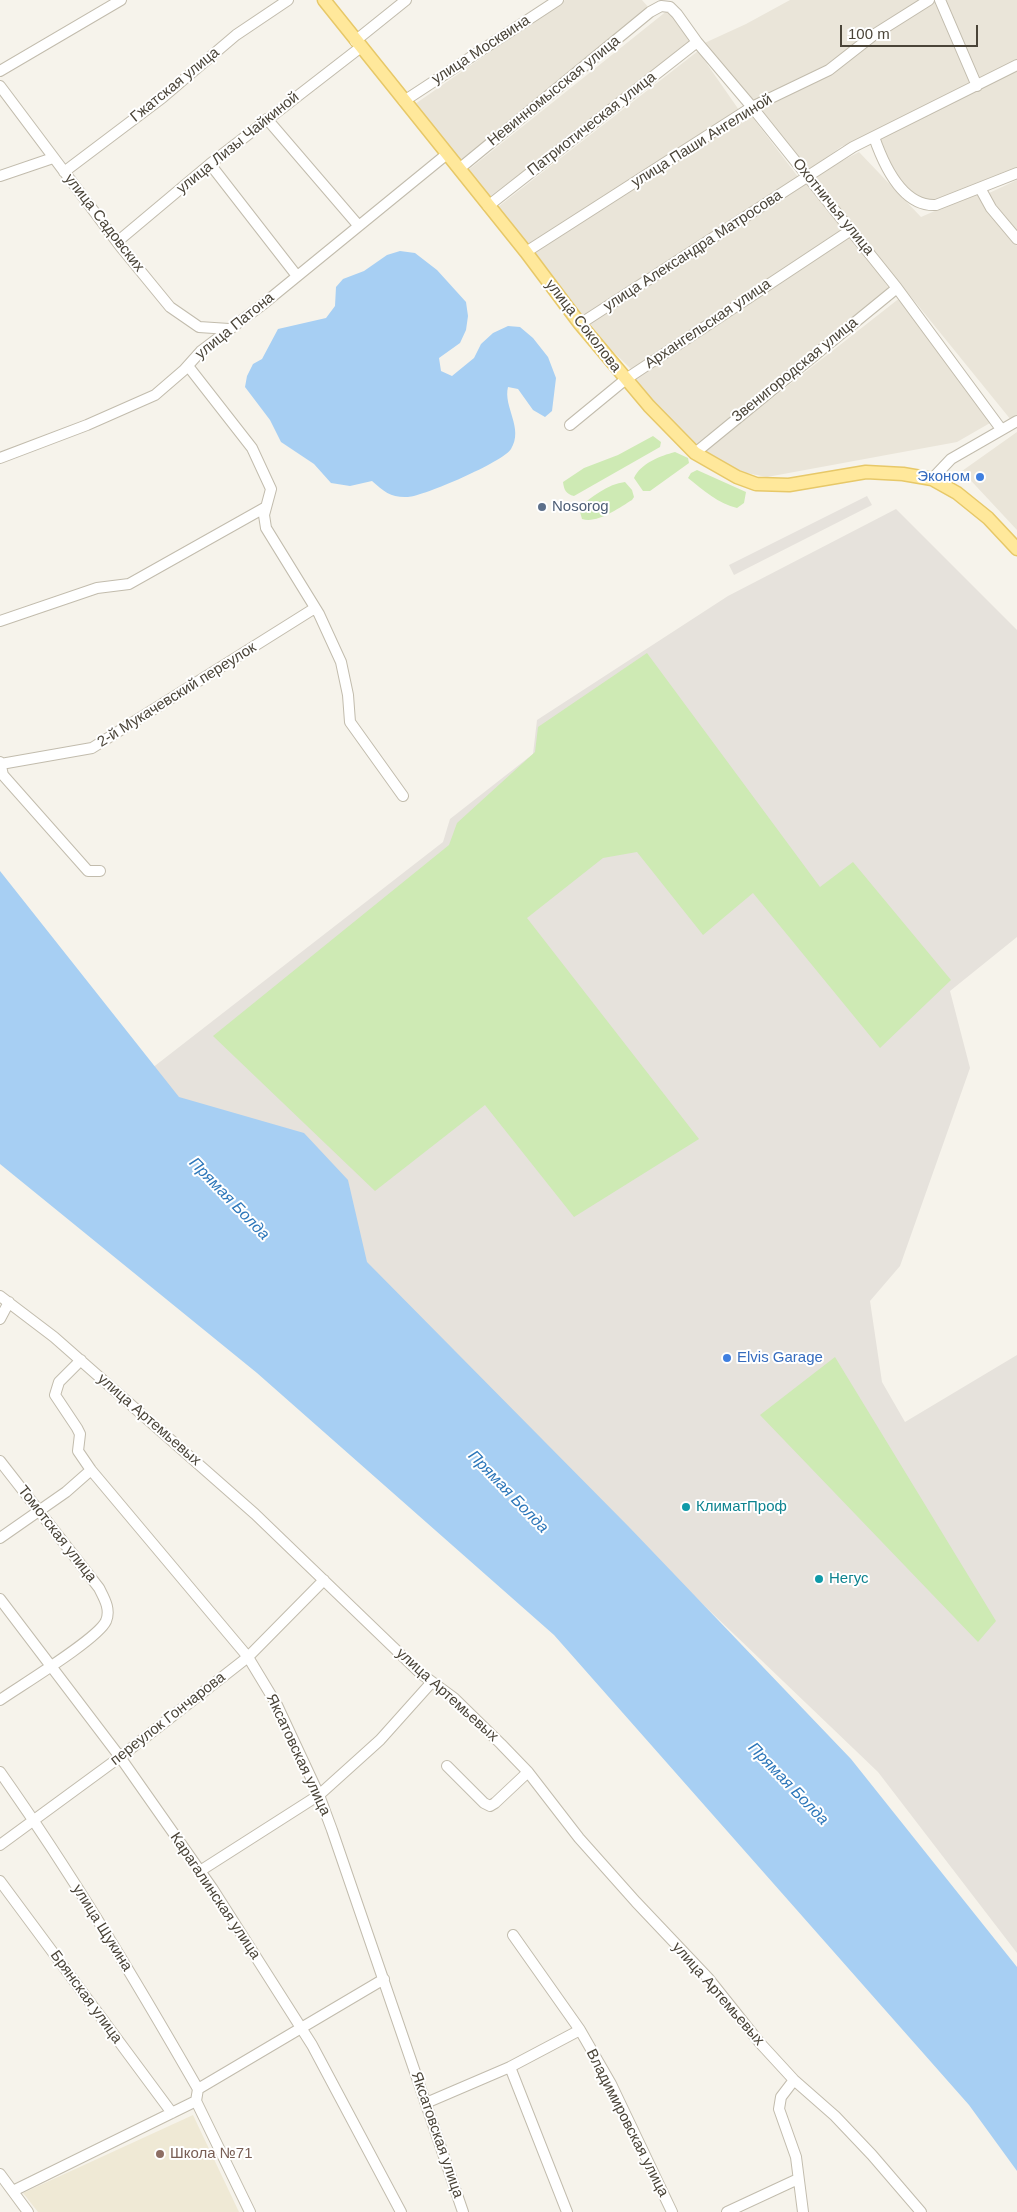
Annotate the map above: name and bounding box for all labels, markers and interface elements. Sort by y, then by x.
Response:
street label: улица Москвина [429,12,533,88]
scale bar [842,15,980,47]
text: 100 m [848,25,890,42]
street label: Невинномысская улица [484,32,624,150]
street label: Гжатская улица [127,44,223,126]
street label: Патриотическая улица [524,68,660,180]
street label: улица Лизы Чайкиной [173,88,303,198]
street label: улица Паши Ангелиной [628,90,776,192]
street label: Охотничья улица [788,155,878,259]
street label: улица Садовских [60,170,148,276]
street label: улица Александра Матросова [600,186,786,316]
street label: Архангельская улица [642,275,774,373]
street label: улица Соколова [541,276,625,376]
street label: улица Патона [192,289,278,363]
street label: Звенигородская улица [728,314,862,426]
place label: Эконом [917,468,970,486]
marker: Эконом [974,471,986,483]
place label: Nosorog [552,498,609,516]
marker: Nosorog [536,501,548,513]
street label: 2-й Мукачевский переулок [94,639,260,751]
water label: Прямая Болда [185,1154,273,1244]
place label: Elvis Garage [737,1349,823,1367]
marker: Elvis Garage [721,1352,733,1364]
street label: улица Артемьевых [94,1370,204,1470]
water label: Прямая Болда [464,1447,552,1537]
street label: Томотская улица [14,1482,100,1586]
place label: КлиматПроф [696,1498,787,1516]
marker: КлиматПроф [680,1501,692,1513]
place label: Негус [829,1570,868,1588]
marker: Негус [813,1573,825,1585]
street label: улица Артемьевых [392,1644,502,1746]
street label: переулок Гончарова [107,1669,229,1769]
street label: Яксатовская улица [262,1691,334,1819]
water label: Прямая Болда [744,1739,832,1829]
street label: Карагалинская улица [166,1829,264,1963]
street label: улица Щукина [68,1881,136,1975]
street label: улица Артемьевых [668,1939,768,2049]
street label: Брянская улица [46,1947,126,2047]
street label: Владимировская улица [582,2046,672,2200]
street label: Яксатовская улица [407,2070,467,2200]
place label: Школа №71 [170,2145,253,2163]
marker: Школа №71 [154,2148,166,2160]

